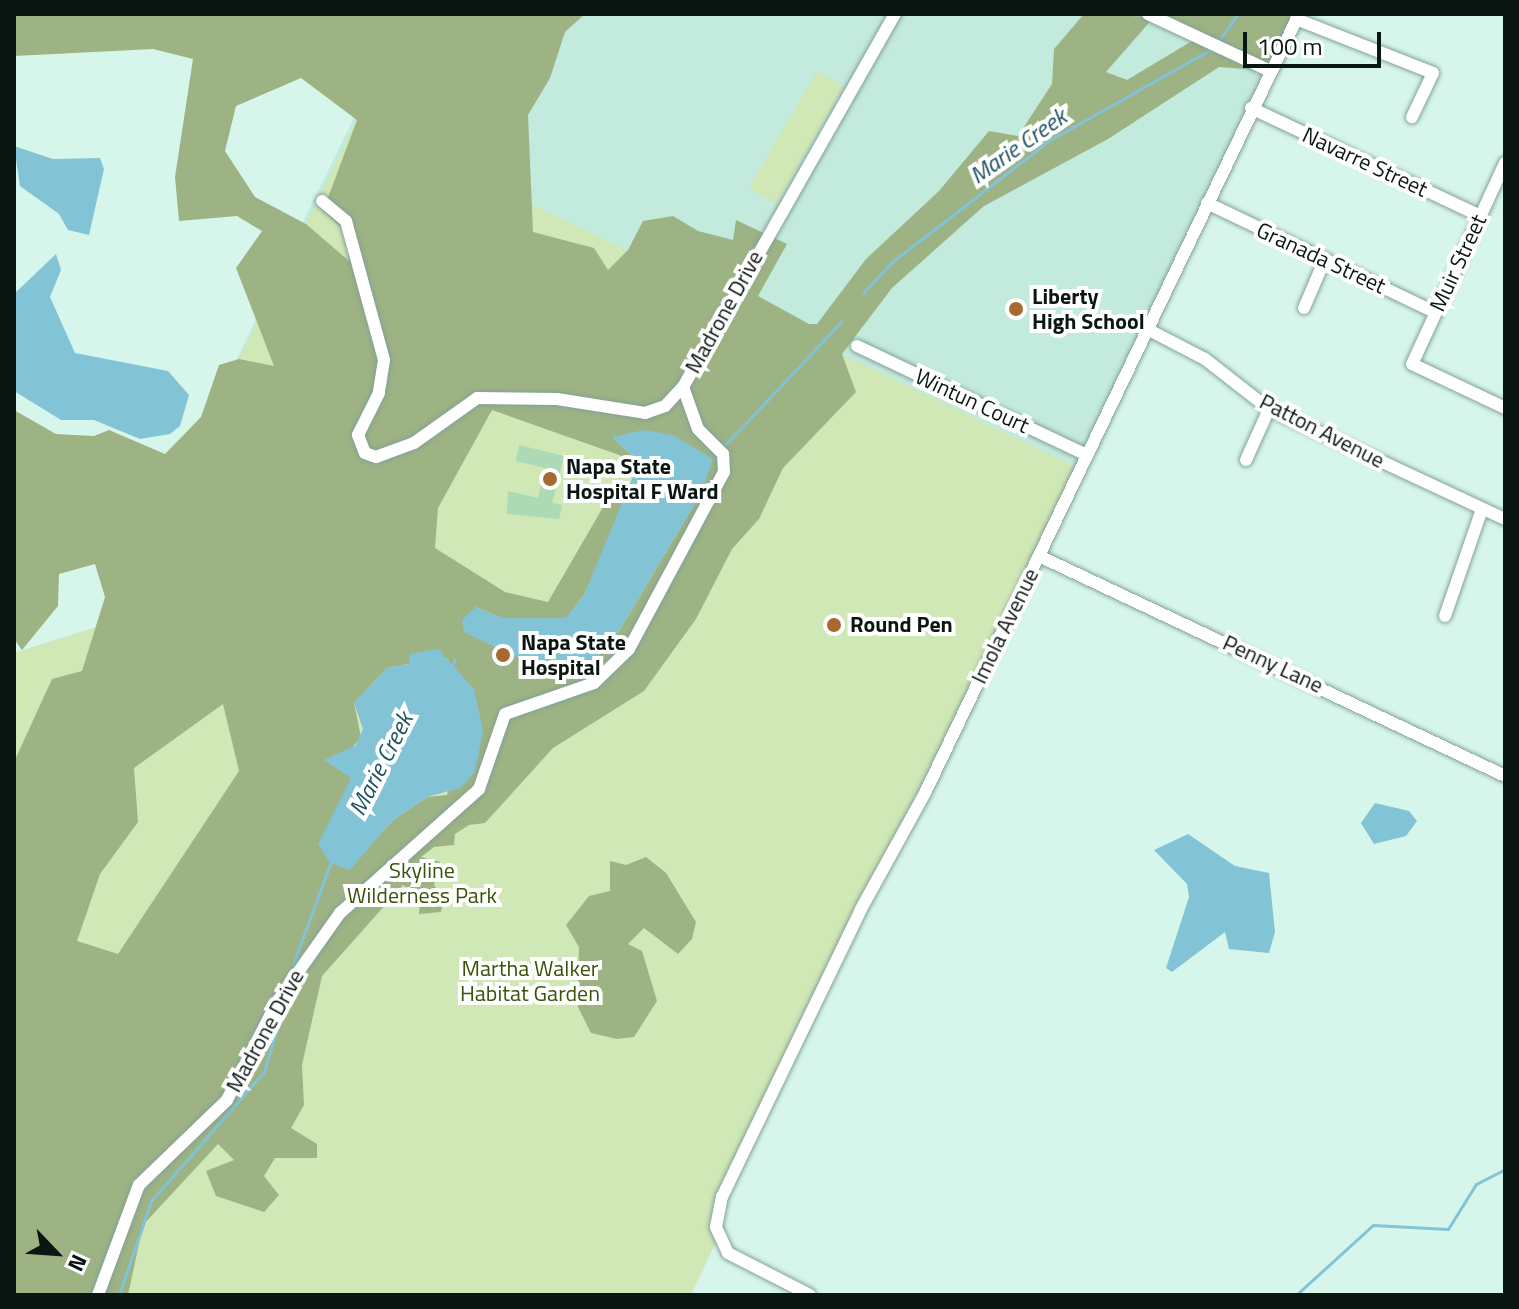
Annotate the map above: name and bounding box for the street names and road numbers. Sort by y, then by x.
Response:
street label: Navarre Street [1298,122,1432,202]
street label: Muir Street [1424,210,1492,316]
street label: Granada Street [1252,217,1390,299]
street label: Madrone Drive [679,246,769,378]
street label: Wintun Court [911,363,1033,439]
street label: Patton Avenue [1255,388,1389,474]
street label: Imola Avenue [966,564,1044,688]
street label: Penny Lane [1219,629,1327,699]
street label: Madrone Drive [220,965,310,1097]

